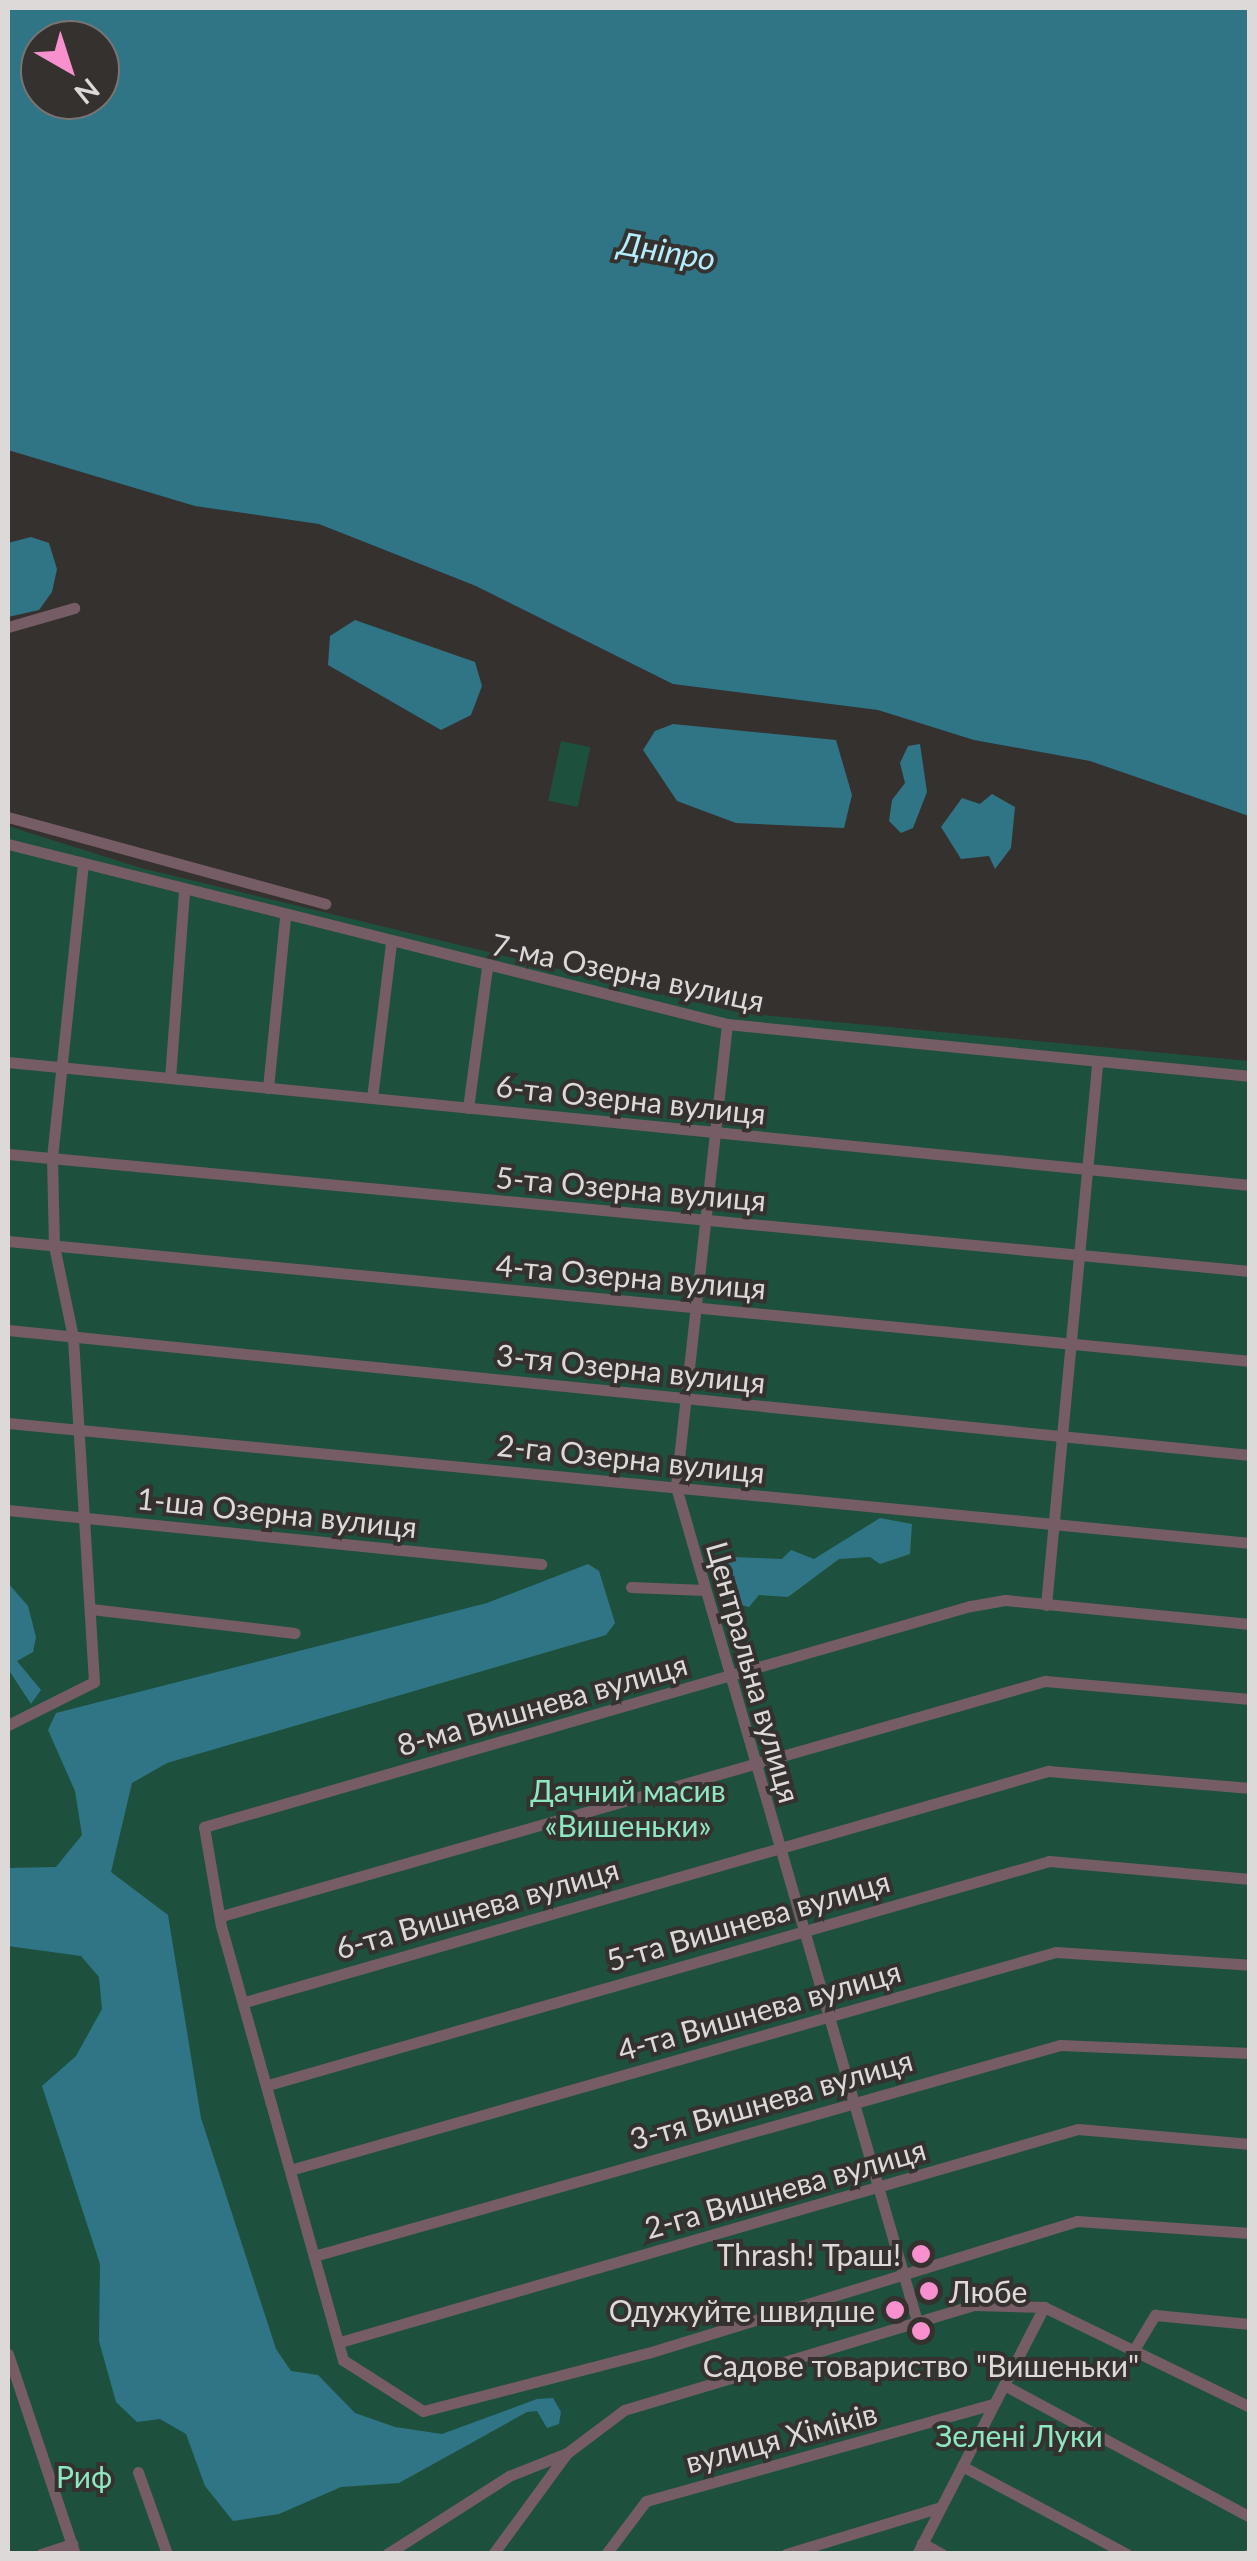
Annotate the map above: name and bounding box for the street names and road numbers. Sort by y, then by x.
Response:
street label: 7-ма Озерна вулиця [488,926,768,1018]
street label: 6-та Озерна вулиця [494,1067,768,1131]
street label: 5-та Озерна вулиця [494,1158,768,1218]
street label: 4-та Озерна вулиця [494,1246,768,1306]
street label: 3-тя Озерна вулиця [495,1336,767,1400]
street label: 2-га Озерна вулиця [495,1426,767,1490]
street label: 1-ша Озерна вулиця [135,1479,419,1545]
street label: Центральна вулиця [700,1537,808,1807]
street label: 8-ма Вишнева вулиця [393,1645,691,1763]
street label: 6-та Вишнева вулиця [331,1850,623,1966]
street label: 5-та Вишнева вулиця [602,1862,894,1978]
street label: 4-та Вишнева вулиця [613,1952,905,2068]
street label: 3-тя Вишнева вулиця [626,2041,916,2157]
street label: 2-га Вишнева вулиця [640,2131,930,2245]
street label: вулиця Хіміків [681,2394,881,2480]

